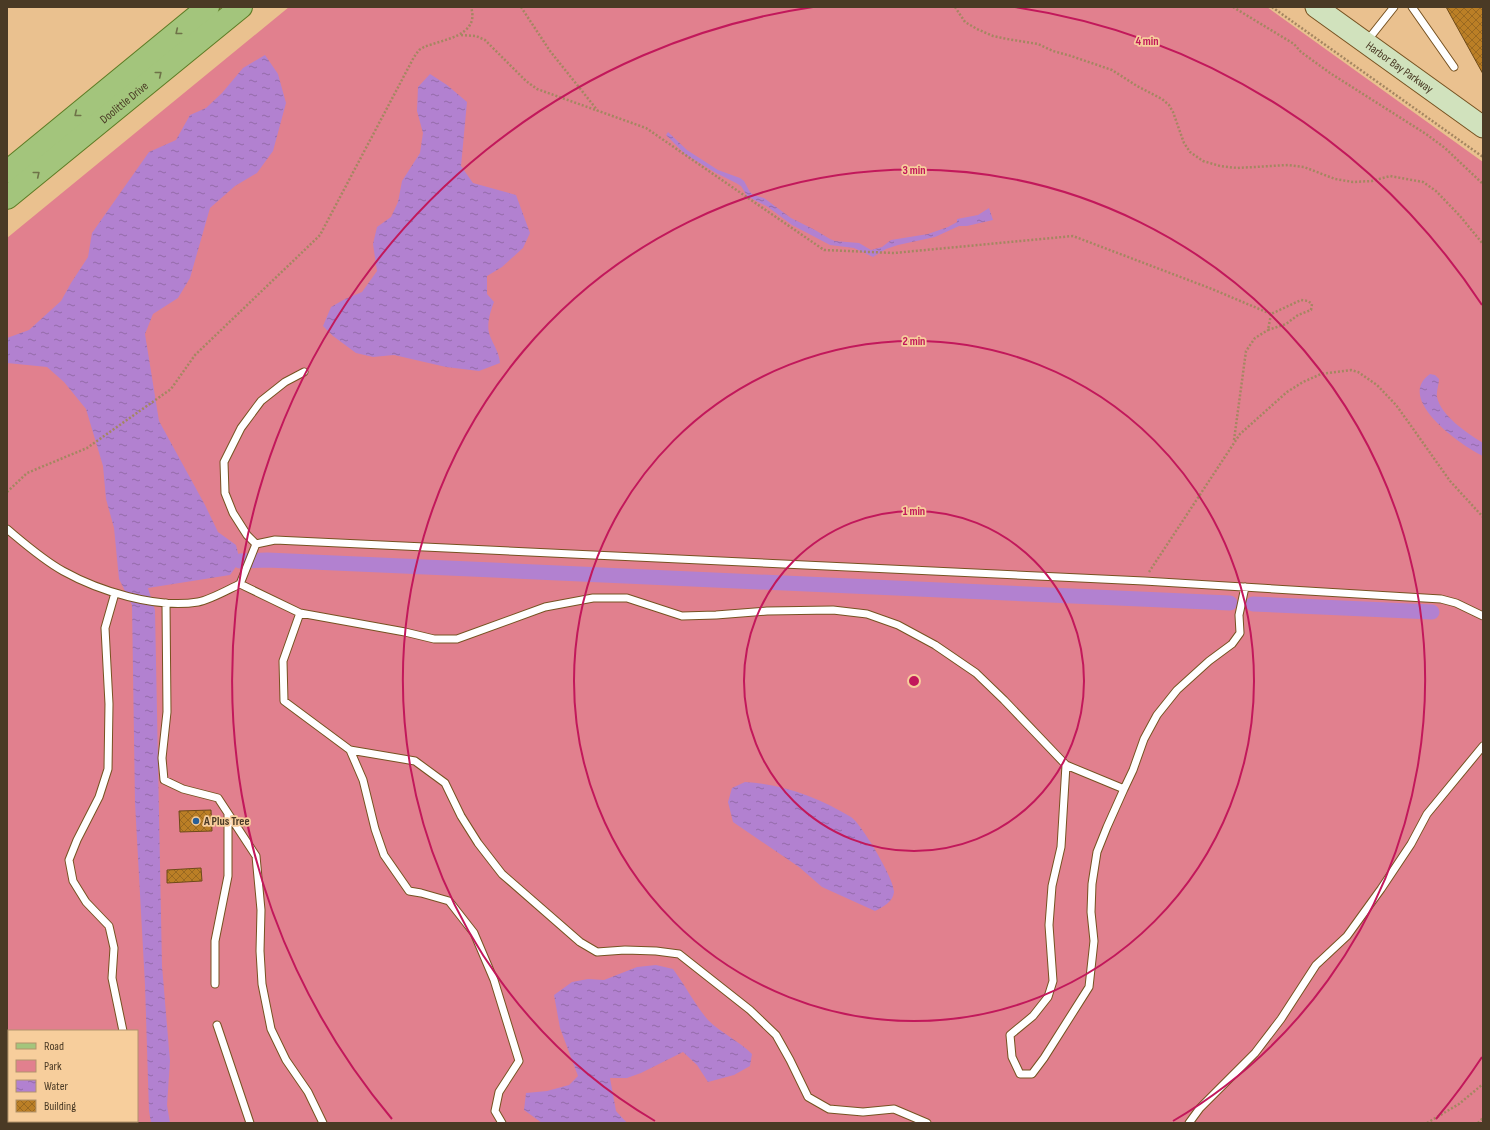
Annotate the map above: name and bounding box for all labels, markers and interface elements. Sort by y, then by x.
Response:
one-way arrow [175,27,182,34]
text: 4 min [1135,34,1159,49]
street label: Harbor Bay Parkway [1363,38,1437,97]
one-way arrow [155,71,162,78]
street label: Doolittle Drive [97,78,151,127]
one-way arrow [74,110,82,117]
text: 3 min [903,163,925,178]
one-way arrow [33,171,40,178]
text: 2 min [903,334,925,349]
text: 1 min [903,504,925,519]
centre of rings [907,674,921,688]
place label: A Plus Tree [203,814,250,829]
marker: A Plus Tree [191,816,201,826]
legend [8,1030,138,1122]
text: Road [44,1039,64,1054]
text: Park [44,1059,62,1074]
text: Water [44,1079,68,1094]
text: Building [44,1099,76,1114]

